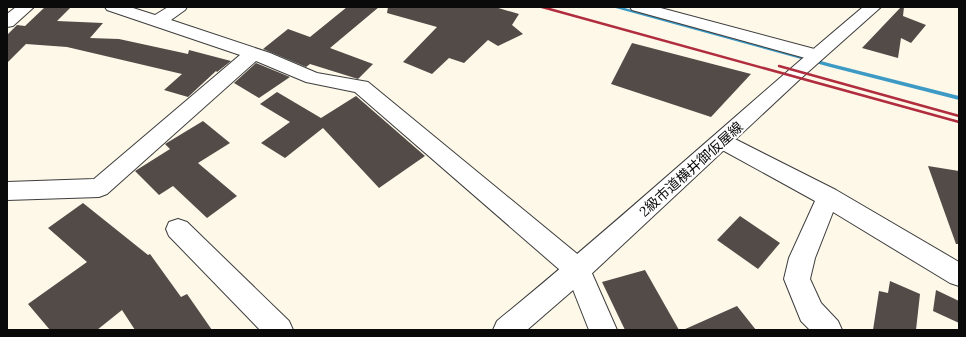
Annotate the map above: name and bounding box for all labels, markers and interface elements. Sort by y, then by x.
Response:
street label: 2級市道横井御仮屋線 [635,118,747,220]

